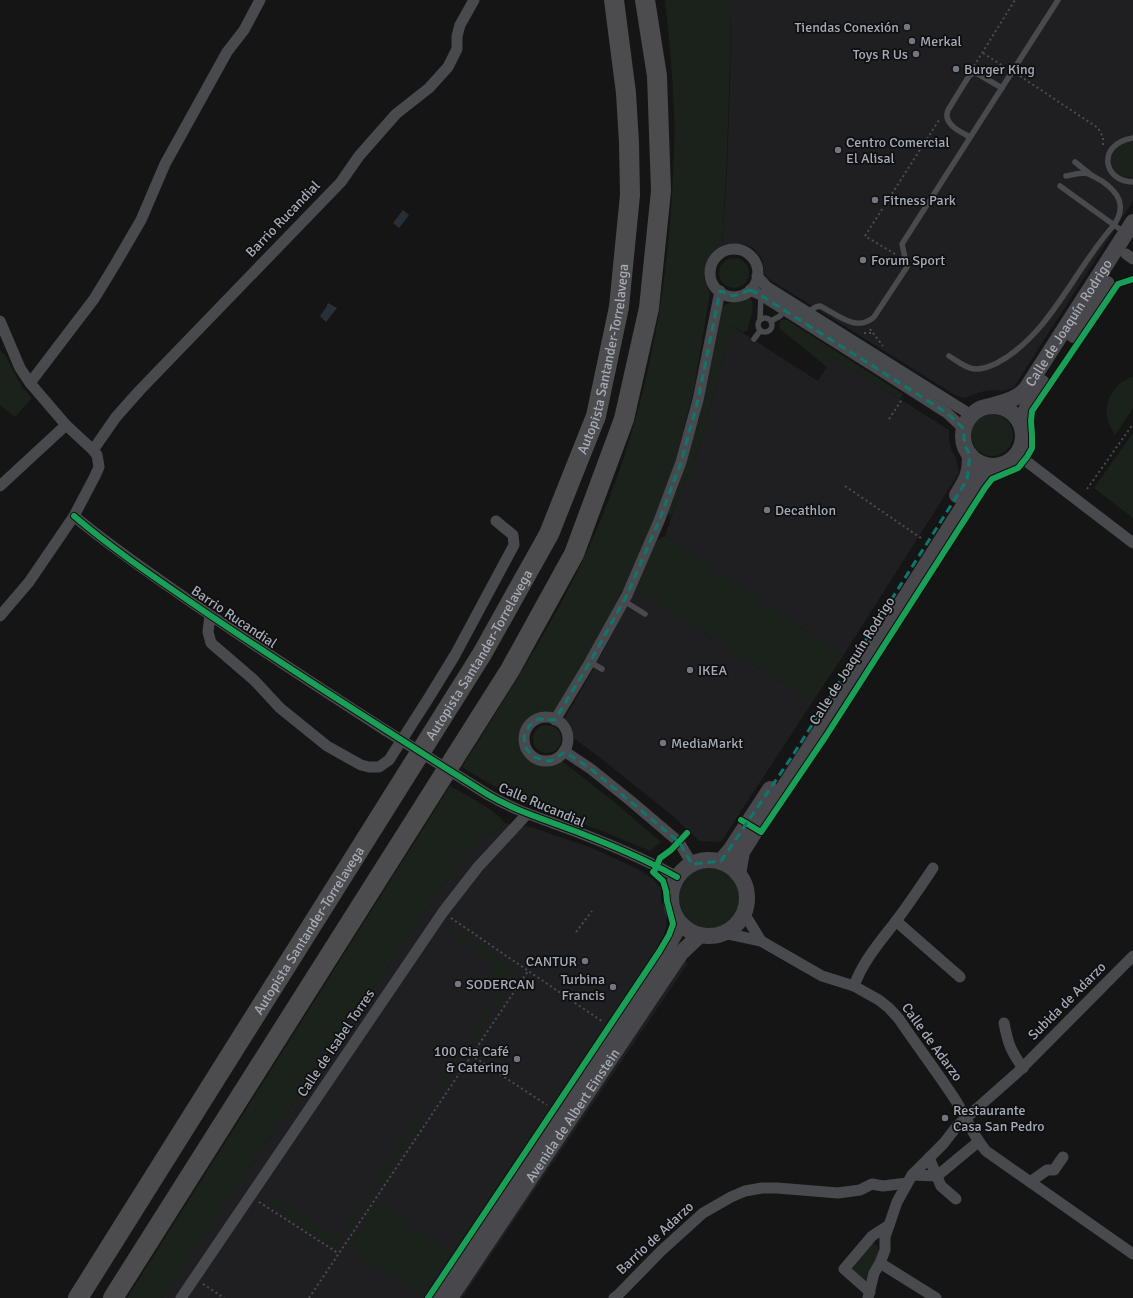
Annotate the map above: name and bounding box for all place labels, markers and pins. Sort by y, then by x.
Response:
place label: Tiendas Conexión [794,19,899,36]
marker: Tiendas Conexión [902,22,912,32]
place label: Merkal [920,33,962,50]
marker: Merkal [907,36,917,46]
place label: Toys R Us [853,46,908,63]
marker: Toys R Us [911,49,921,59]
place label: Burger King [964,61,1035,78]
marker: Burger King [951,64,961,74]
place label: Centro Comercial El Alisal [846,134,950,167]
marker: Centro Comercial El Alisal [833,145,843,155]
place label: Fitness Park [883,192,956,209]
marker: Fitness Park [870,195,880,205]
place label: Forum Sport [871,252,945,269]
marker: Forum Sport [858,255,868,265]
place label: Decathlon [775,502,836,519]
marker: Decathlon [762,505,772,515]
place label: IKEA [698,662,727,679]
marker: IKEA [685,665,695,675]
place label: MediaMarkt [671,735,743,752]
marker: MediaMarkt [658,738,668,748]
place label: CANTUR [526,953,577,970]
marker: CANTUR [580,956,590,966]
place label: Turbina Francis [561,971,605,1004]
place label: SODERCAN [466,976,535,993]
marker: SODERCAN [453,979,463,989]
marker: Turbina Francis [608,982,618,992]
place label: 100 Cia Café & Catering [434,1043,509,1076]
marker: 100 Cia Café & Catering [512,1054,522,1064]
place label: Restaurante Casa San Pedro [953,1102,1045,1135]
marker: Restaurante Casa San Pedro [940,1113,950,1123]

